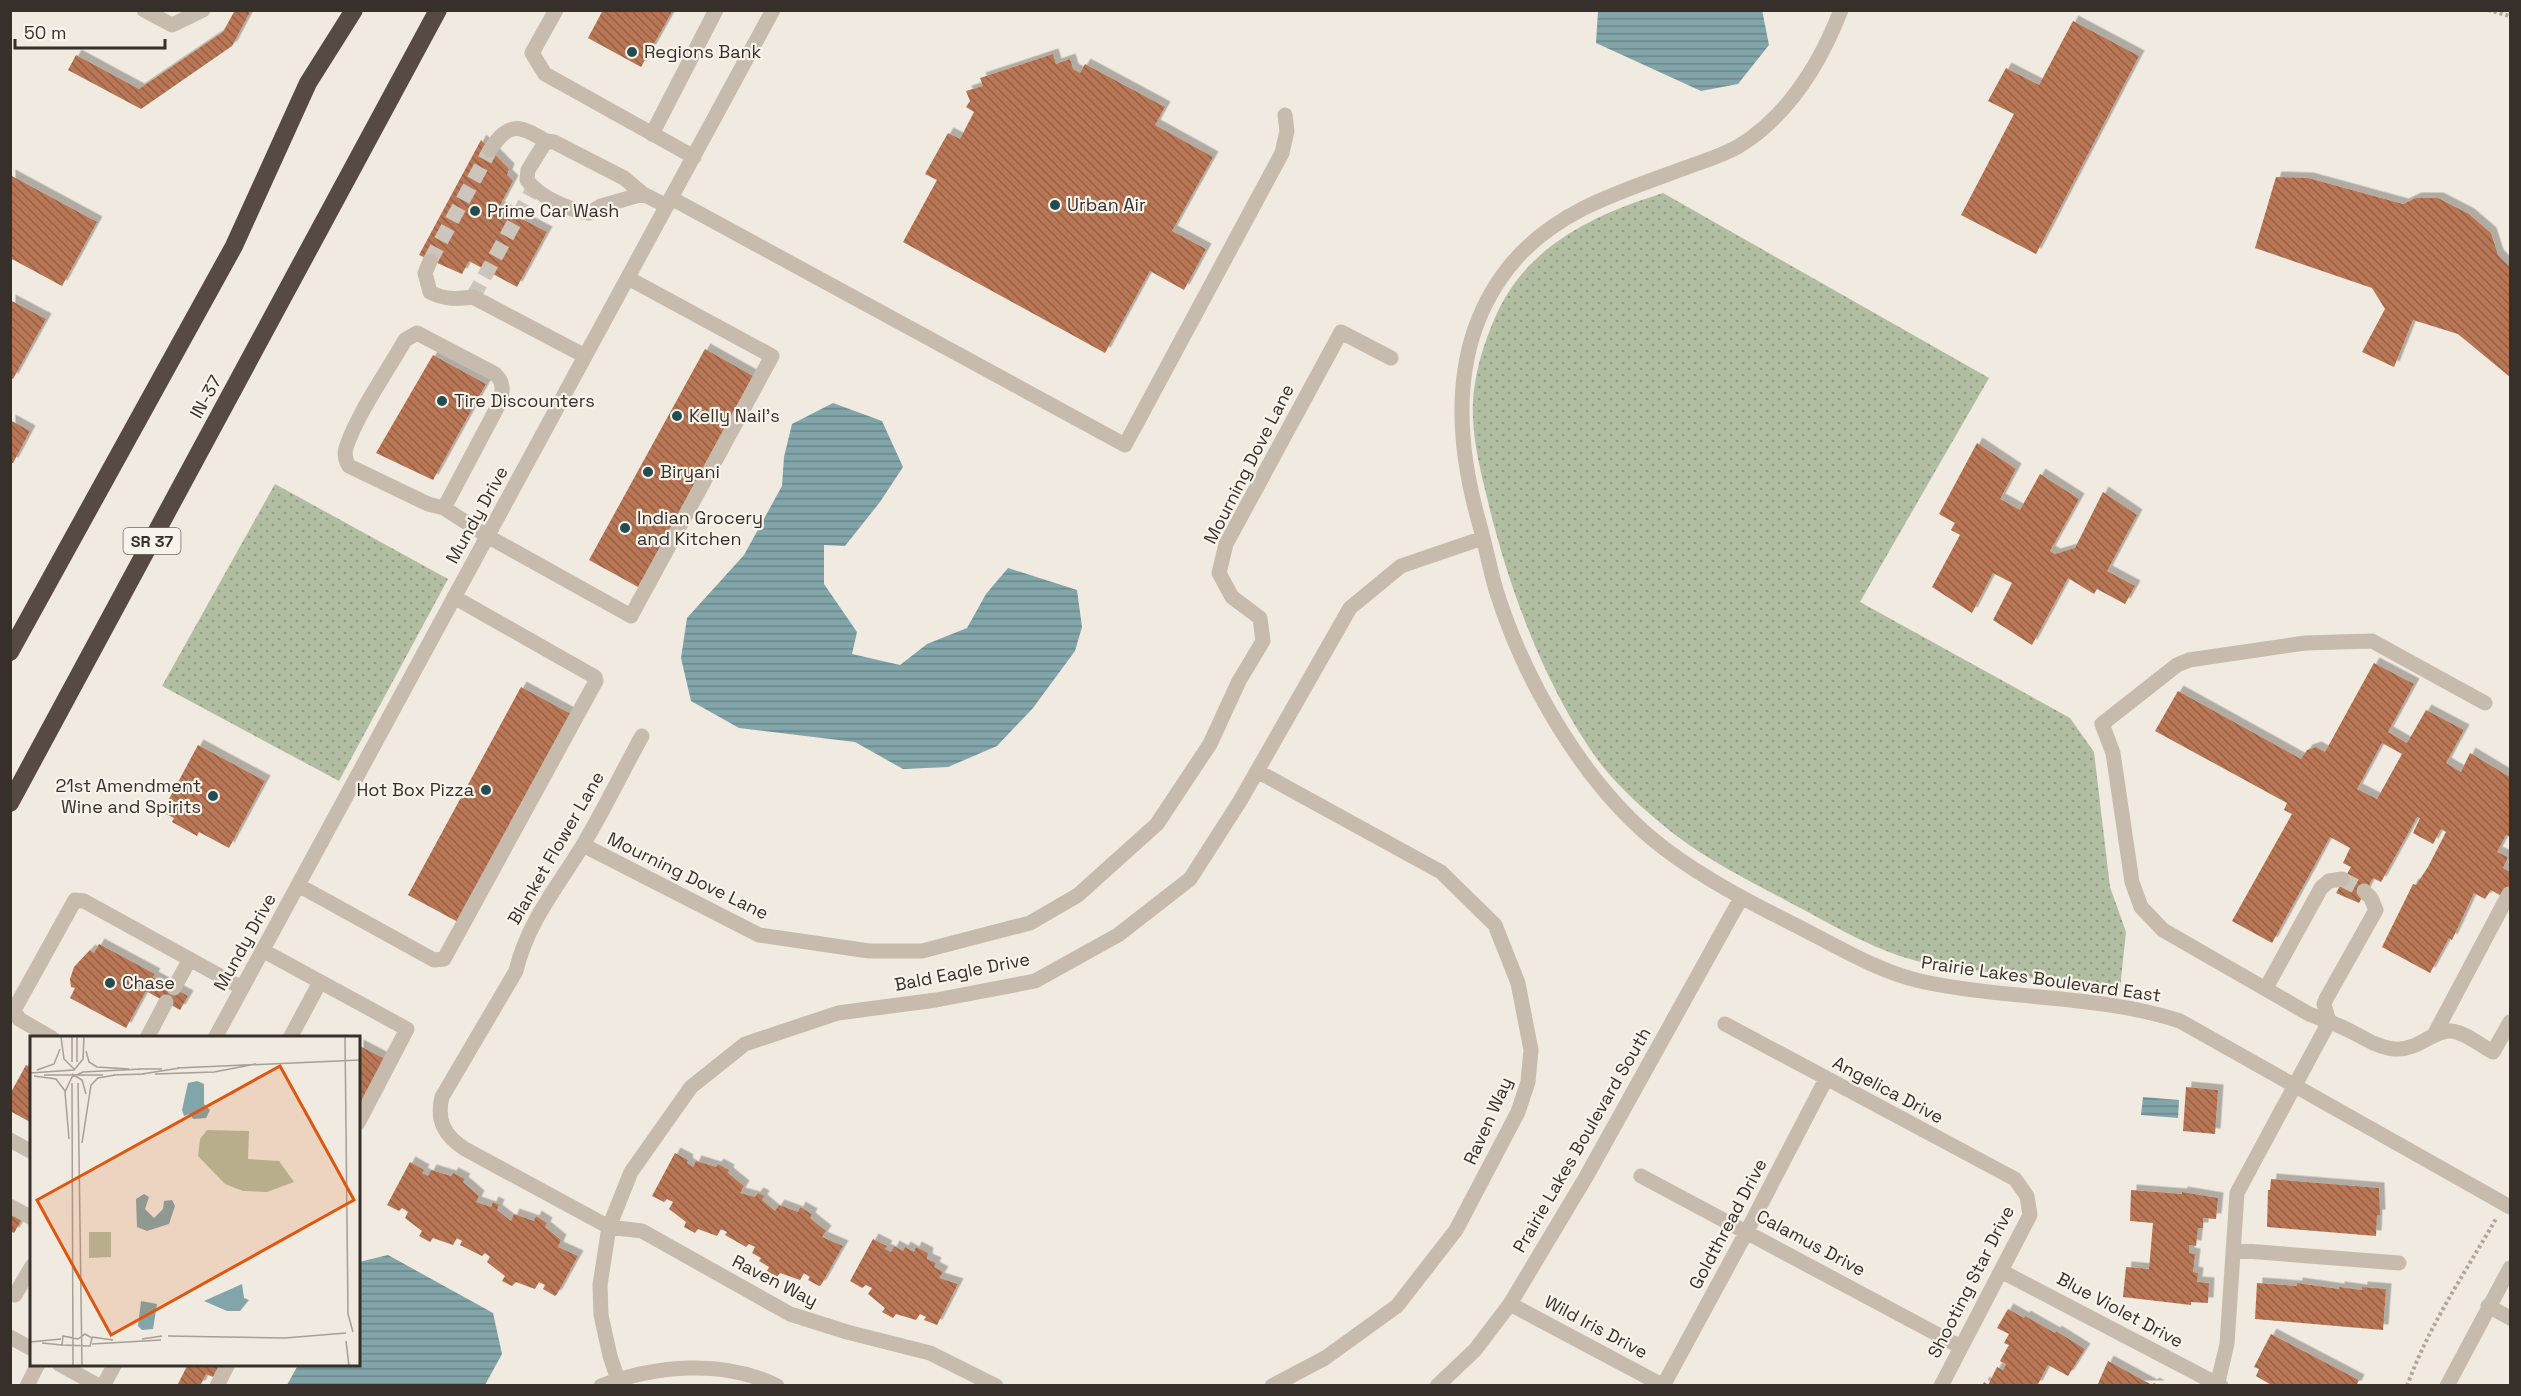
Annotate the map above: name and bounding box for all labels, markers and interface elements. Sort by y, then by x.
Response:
scale bar [15,12,165,50]
text: 50 m [24,21,66,44]
place label: Regions Bank [644,40,762,63]
marker: Regions Bank [625,45,639,59]
place label: Urban Air [1067,193,1146,216]
marker: Urban Air [1048,198,1062,212]
place label: Prime Car Wash [487,199,619,222]
marker: Prime Car Wash [468,204,482,218]
street label: IN-37 [184,371,227,422]
street label: Mourning Dove Lane [1198,380,1299,548]
place label: Tire Discounters [454,389,595,412]
marker: Tire Discounters [435,394,449,408]
place label: Kelly Nail's [689,404,780,427]
marker: Kelly Nail's [670,409,684,423]
place label: Biryani [660,460,720,483]
street label: Mundy Drive [440,462,513,568]
marker: Biryani [641,465,655,479]
place label: Indian Grocery and Kitchen [637,506,763,550]
marker: Indian Grocery and Kitchen [618,521,632,535]
road number: SR 37 [124,528,180,554]
street label: Blanket Flower Lane [502,767,609,929]
place label: 21st Amendment Wine and Spirits [55,774,201,818]
place label: Hot Box Pizza [356,778,474,801]
marker: Hot Box Pizza [479,783,493,797]
marker: 21st Amendment Wine and Spirits [206,789,220,803]
street label: Mourning Dove Lane [604,827,773,925]
street label: Mundy Drive [208,889,281,995]
street label: Bald Eagle Drive [892,947,1032,996]
street label: Prairie Lakes Boulevard East [1920,950,2162,1007]
place label: Chase [122,971,175,994]
marker: Chase [103,976,117,990]
street label: Prairie Lakes Boulevard South [1508,1023,1656,1257]
inset map [30,1036,360,1366]
street label: Angelica Drive [1829,1051,1948,1128]
street label: Raven Way [1458,1073,1517,1168]
street label: Goldthread Drive [1683,1154,1772,1293]
street label: Shooting Star Drive [1922,1202,2019,1362]
street label: Calamus Drive [1753,1204,1870,1281]
street label: Raven Way [728,1249,822,1312]
street label: Blue Violet Drive [2053,1267,2187,1353]
street label: Wild Iris Drive [1541,1290,1652,1363]

